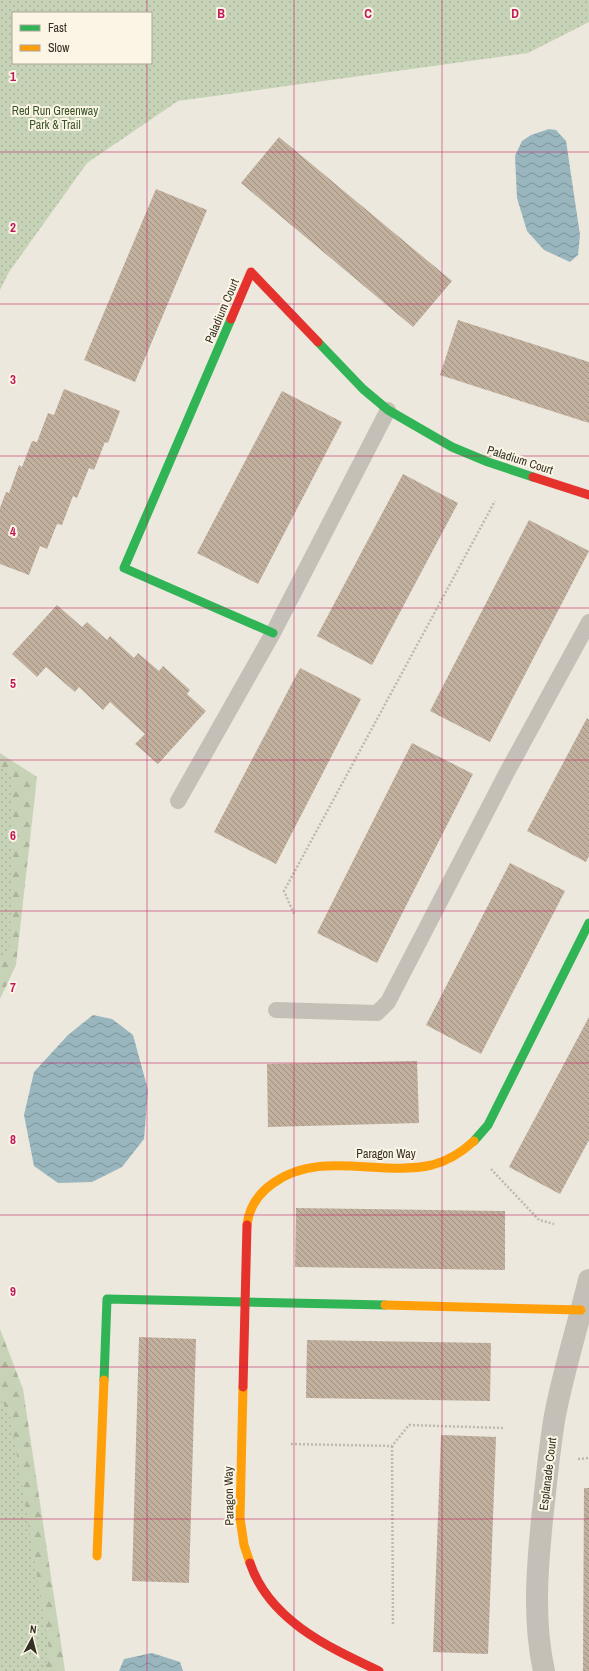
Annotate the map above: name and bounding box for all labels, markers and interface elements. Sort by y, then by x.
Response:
text: B [217,5,225,22]
text: C [364,5,372,22]
text: D [511,5,519,22]
legend [12,12,152,64]
text: Fast [48,20,67,36]
text: Slow [48,40,70,56]
text: 1 [10,68,16,85]
park label: Red Run Greenway Park & Trail [12,103,98,133]
text: 2 [10,219,16,236]
street label: Paladium Court [201,276,243,346]
text: 3 [10,371,16,388]
street label: Paladium Court [485,442,555,478]
text: 4 [10,523,16,540]
text: 5 [10,675,16,692]
text: 6 [10,827,16,844]
text: 7 [10,979,16,996]
text: 8 [10,1131,16,1148]
street label: Paragon Way [356,1146,416,1162]
text: 9 [10,1283,16,1300]
street label: Esplanade Court [536,1436,560,1511]
street label: Paragon Way [220,1466,238,1526]
north arrow [12,1619,52,1659]
text: N [29,1622,37,1636]

